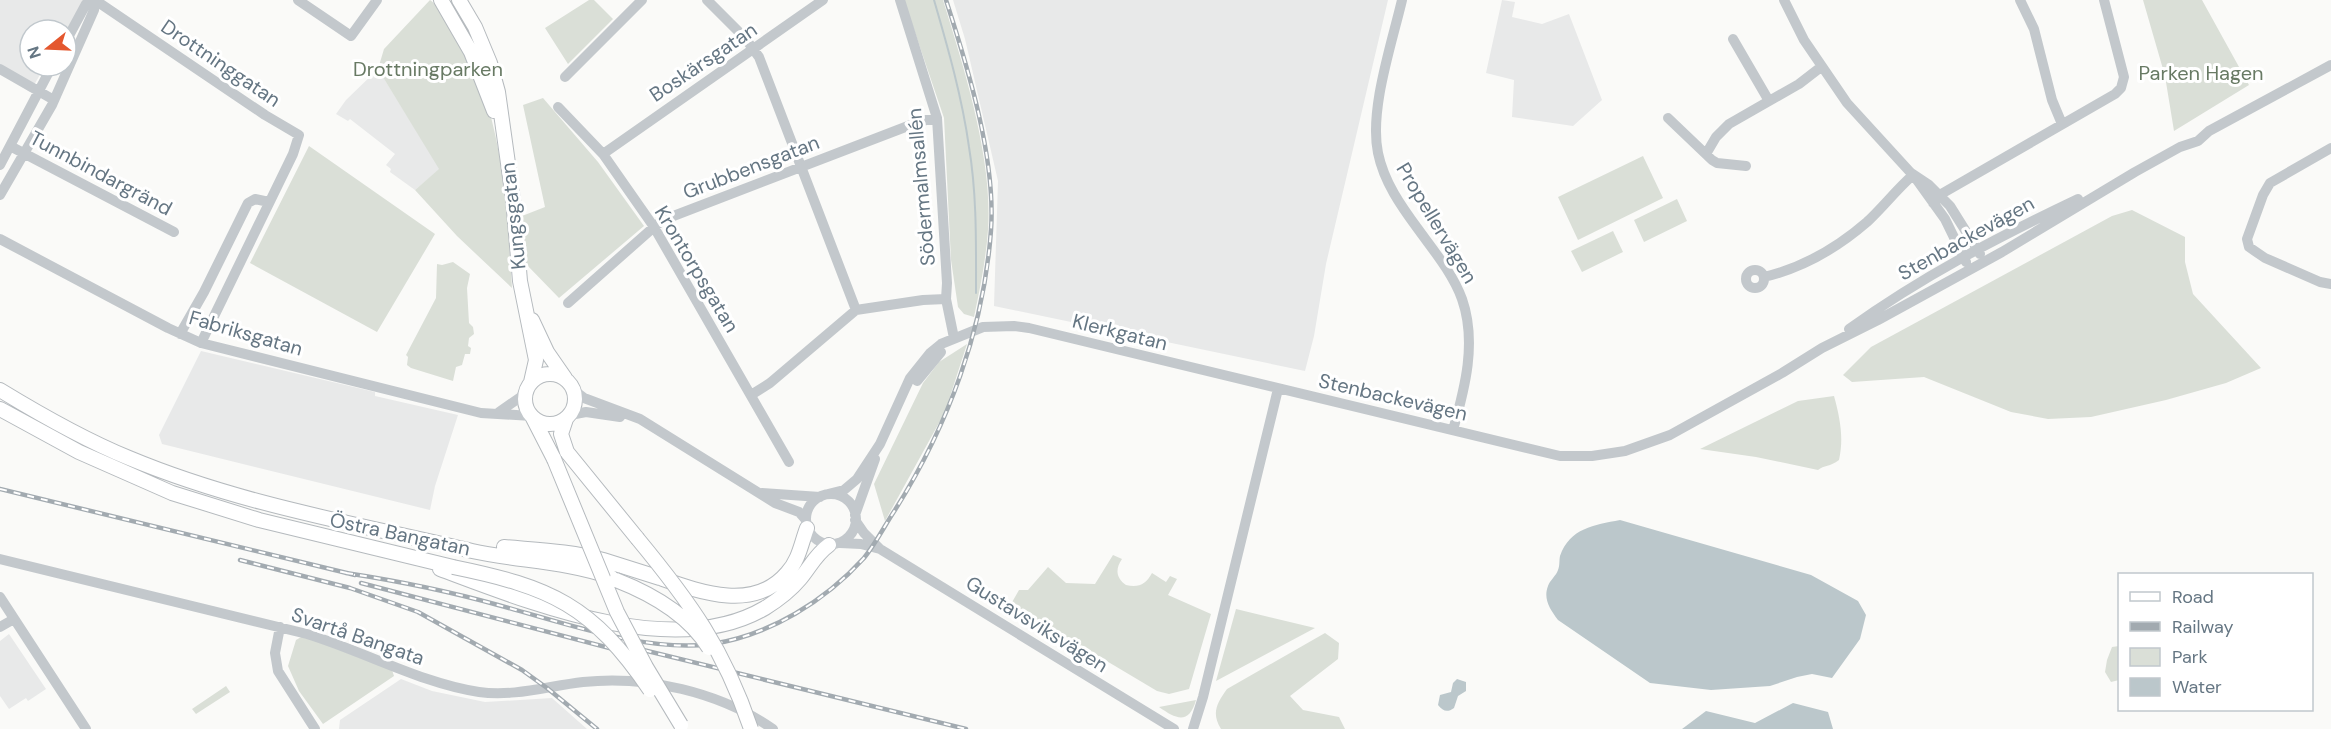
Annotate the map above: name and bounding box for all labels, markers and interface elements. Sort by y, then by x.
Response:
street label: Drottninggatan [156,13,286,113]
street label: Boskärsgatan [644,16,762,108]
north arrow [18,18,78,78]
text: N [22,44,46,61]
park label: Drottningparken [353,56,503,82]
park label: Parken Hagen [2138,60,2264,86]
street label: Södermalmsallén [901,107,941,267]
street label: Tunnbindargränd [25,125,177,221]
street label: Grubbensgatan [679,129,823,205]
street label: Propellervägen [1391,158,1483,288]
street label: Kungsgatan [494,161,532,271]
street label: Stenbackevägen [1893,190,2039,286]
street label: Krontorpsgatan [649,201,745,337]
street label: Fabriksgatan [186,304,306,362]
street label: Klerkgatan [1070,308,1170,356]
street label: Stenbackevägen [1316,367,1470,427]
street label: Östra Bangatan [327,506,473,562]
street label: Gustavsviksvägen [961,570,1113,678]
legend [2118,573,2313,711]
text: Road [2172,585,2214,609]
street label: Svartå Bangata [288,601,428,671]
text: Railway [2172,615,2234,639]
text: Park [2172,645,2208,669]
text: Water [2172,675,2222,699]

